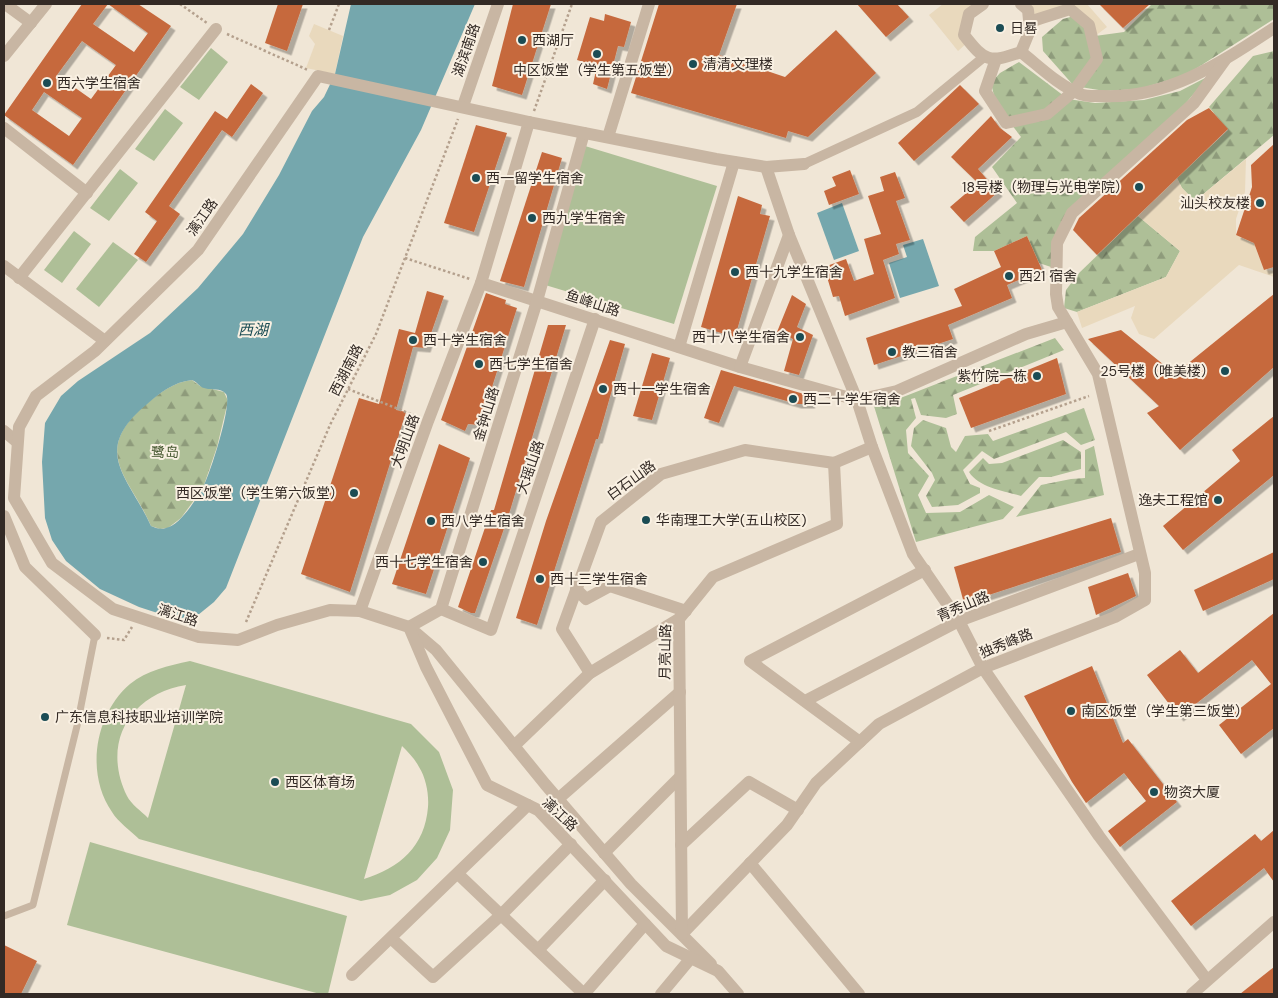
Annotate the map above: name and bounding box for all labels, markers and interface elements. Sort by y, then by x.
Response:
place label: 日晷 [1010,19,1038,37]
street label: 湖滨南路 [448,21,484,79]
marker: 日晷 [994,22,1006,34]
place label: 西湖厅 [532,31,574,49]
marker: 西湖厅 [516,34,528,46]
marker: 中区饭堂（学生第五饭堂） [591,48,603,60]
place label: 清清文理楼 [703,55,773,73]
marker: 清清文理楼 [687,58,699,70]
place label: 中区饭堂（学生第五饭堂） [513,61,681,79]
place label: 西六学生宿舍 [57,74,141,92]
marker: 西六学生宿舍 [41,77,53,89]
place label: 西一留学生宿舍 [486,169,584,187]
marker: 西一留学生宿舍 [470,172,482,184]
place label: 18号楼（物理与光电学院） [962,178,1129,196]
marker: 18号楼（物理与光电学院） [1133,181,1145,193]
place label: 汕头校友楼 [1180,194,1250,212]
street label: 漓江路 [183,195,221,239]
marker: 汕头校友楼 [1254,197,1266,209]
place label: 西九学生宿舍 [542,209,626,227]
marker: 西九学生宿舍 [526,212,538,224]
place label: 西十九学生宿舍 [745,263,843,281]
marker: 西十九学生宿舍 [729,266,741,278]
place label: 西21 宿舍 [1019,267,1077,285]
marker: 西21 宿舍 [1003,270,1015,282]
street label: 鱼峰山路 [564,286,622,320]
water label: 西湖 [238,320,270,340]
place label: 西十八学生宿舍 [692,328,790,346]
place label: 西十学生宿舍 [423,331,507,349]
marker: 西十八学生宿舍 [794,331,806,343]
marker: 西十学生宿舍 [407,334,419,346]
street label: 西湖南路 [325,341,367,399]
place label: 教三宿舍 [902,343,958,361]
marker: 教三宿舍 [886,346,898,358]
place label: 西七学生宿舍 [489,355,573,373]
marker: 西七学生宿舍 [473,358,485,370]
place label: 25号楼（唯美楼） [1100,362,1215,380]
marker: 25号楼（唯美楼） [1219,365,1231,377]
place label: 紫竹院一栋 [957,367,1027,385]
marker: 紫竹院一栋 [1031,370,1043,382]
place label: 西十一学生宿舍 [613,380,711,398]
marker: 西十一学生宿舍 [597,383,609,395]
street label: 金钟山路 [469,385,503,443]
place label: 西二十学生宿舍 [803,390,901,408]
marker: 西二十学生宿舍 [787,393,799,405]
street label: 大明山路 [387,412,423,470]
street label: 大瑶山路 [512,438,548,496]
park label: 鹭岛 [151,443,179,461]
street label: 白石山路 [603,456,659,504]
place label: 西区饭堂（学生第六饭堂） [176,484,344,502]
marker: 西区饭堂（学生第六饭堂） [348,487,360,499]
place label: 逸夫工程馆 [1138,491,1208,509]
marker: 逸夫工程馆 [1212,494,1224,506]
place label: 华南理工大学(五山校区) [656,511,806,529]
place label: 西八学生宿舍 [441,512,525,530]
marker: 华南理工大学(五山校区) [640,514,652,526]
marker: 西八学生宿舍 [425,515,437,527]
place label: 西十七学生宿舍 [375,553,473,571]
marker: 西十七学生宿舍 [477,556,489,568]
place label: 西十三学生宿舍 [550,570,648,588]
marker: 西十三学生宿舍 [534,573,546,585]
street label: 青秀山路 [934,587,992,625]
street label: 漓江路 [155,600,201,630]
street label: 月亮山路 [656,624,674,680]
street label: 独秀峰路 [977,624,1035,662]
place label: 南区饭堂（学生第三饭堂） [1081,702,1249,720]
marker: 南区饭堂（学生第三饭堂） [1065,705,1077,717]
place label: 广东信息科技职业培训学院 [55,708,223,726]
marker: 广东信息科技职业培训学院 [39,711,51,723]
place label: 西区体育场 [285,773,355,791]
marker: 西区体育场 [269,776,281,788]
place label: 物资大厦 [1164,783,1220,801]
marker: 物资大厦 [1148,786,1160,798]
street label: 漓江路 [539,793,581,835]

